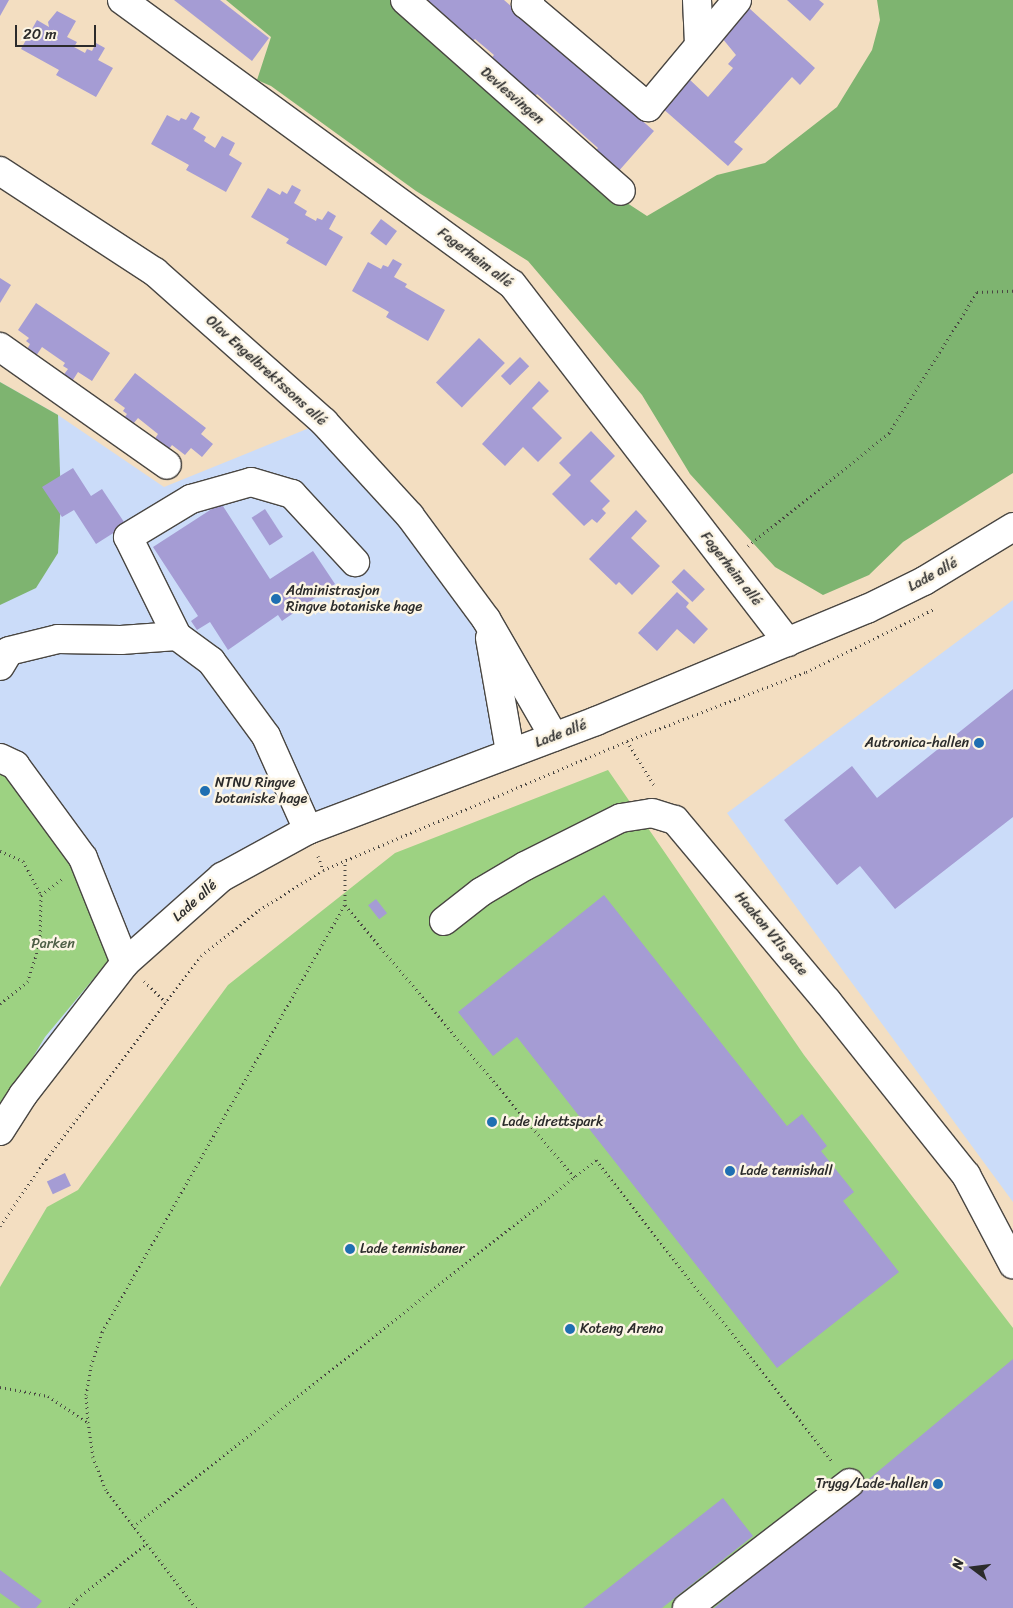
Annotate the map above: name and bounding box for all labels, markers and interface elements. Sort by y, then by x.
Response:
scale bar [18,15,99,47]
text: 20 m [23,21,57,47]
street label: Devlesvingen [477,64,547,128]
street label: Fagerheim allé [434,224,516,292]
street label: Olav Engelbrektssons allé [202,312,330,430]
street label: Fagerheim allé [697,529,765,609]
street label: Lade allé [905,555,961,595]
place label: Administrasjon Ringve botaniske hage [286,583,423,616]
marker: Administrasjon Ringve botaniske hage [270,593,282,605]
street label: Lade allé [533,716,589,752]
place label: Autronica-hallen [865,735,969,751]
marker: Autronica-hallen [973,737,985,749]
place label: NTNU Ringve botaniske hage [215,775,308,808]
marker: NTNU Ringve botaniske hage [199,785,211,797]
street label: Lade allé [169,877,221,925]
street label: Haakon VIIs gate [731,888,811,980]
park label: Parken [31,936,75,952]
place label: Lade idrettspark [502,1114,603,1130]
marker: Lade idrettspark [486,1116,498,1128]
place label: Lade tennishall [740,1163,833,1179]
marker: Lade tennishall [724,1165,736,1177]
place label: Lade tennisbaner [360,1241,466,1257]
marker: Lade tennisbaner [344,1243,356,1255]
place label: Koteng Arena [580,1321,664,1337]
marker: Koteng Arena [564,1323,576,1335]
place label: Trygg/Lade-hallen [816,1476,928,1492]
marker: Trygg/Lade-hallen [932,1478,944,1490]
north arrow [948,1543,998,1593]
text: N [945,1556,971,1572]

